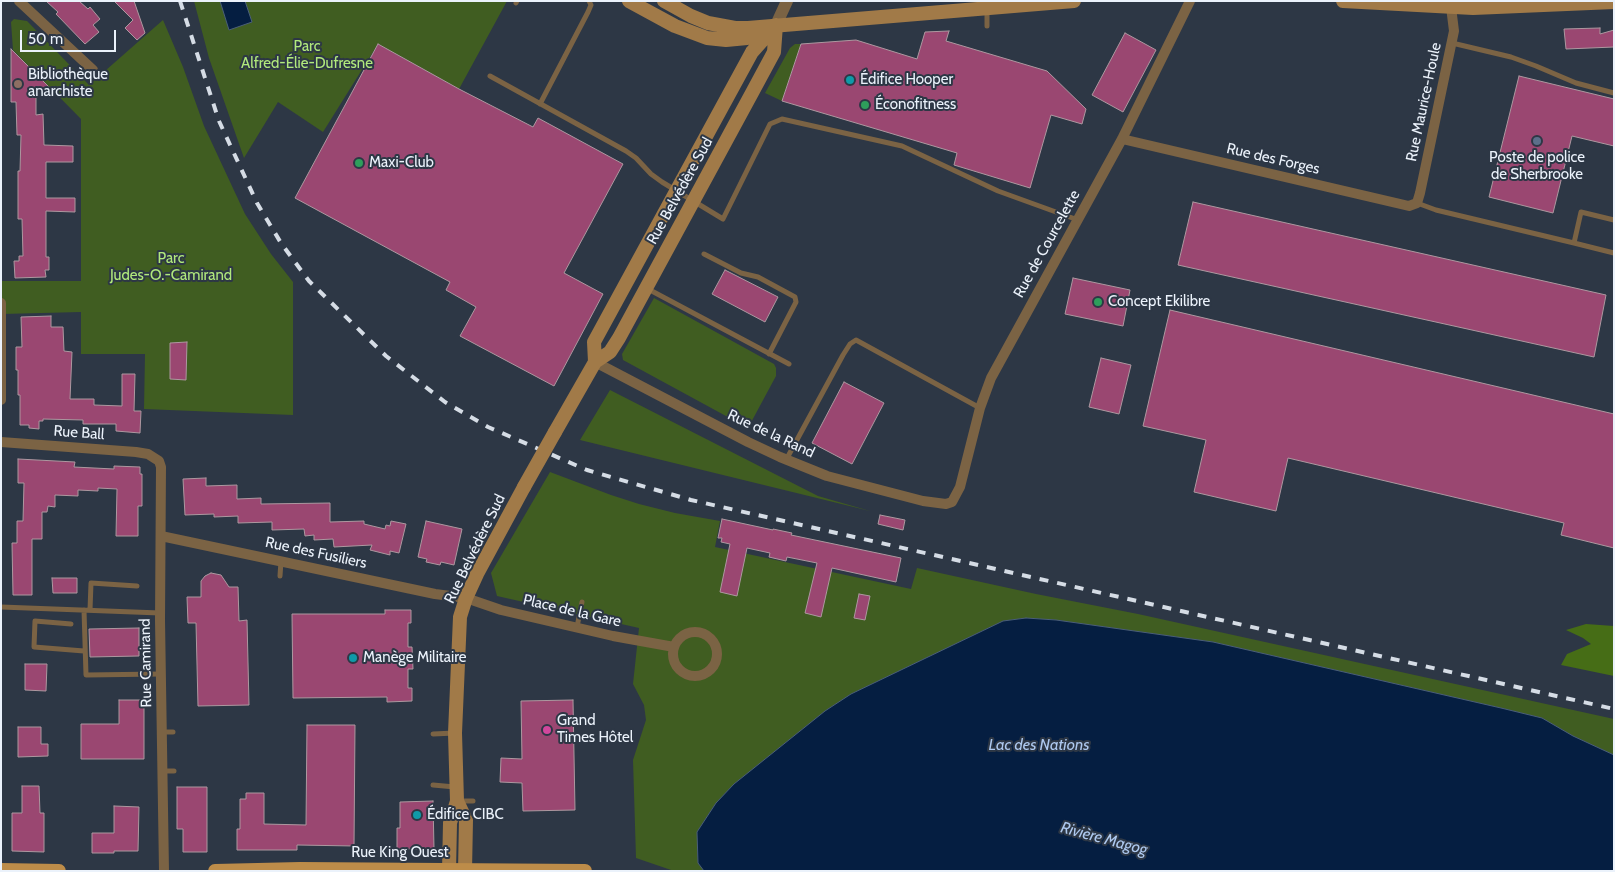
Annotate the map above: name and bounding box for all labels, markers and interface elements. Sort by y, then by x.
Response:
scale bar [22,20,119,52]
text: 50 m [28,30,63,48]
park label: Parc Alfred-Élie-Dufresne [241,38,373,73]
street label: Rue Maurice-Houle [1403,41,1445,163]
place label: Bibliothèque anarchiste [28,66,108,101]
place label: Édifice Hooper [860,71,953,89]
marker: Édifice Hooper [844,74,856,86]
marker: Bibliothèque anarchiste [12,78,24,90]
place label: Éconofitness [875,96,956,114]
marker: Éconofitness [859,99,871,111]
street label: Rue Belvédère Sud [643,134,717,248]
marker: Poste de police de Sherbrooke [1531,135,1543,147]
street label: Rue des Forges [1225,140,1321,178]
place label: Poste de police de Sherbrooke [1489,149,1585,184]
place label: Maxi-Club [369,154,434,172]
marker: Maxi-Club [353,157,365,169]
street label: Rue de Courcelette [1010,187,1084,301]
park label: Parc Judes-O.-Camirand [110,250,232,285]
place label: Concept Ekilibre [1108,293,1210,311]
marker: Concept Ekilibre [1092,296,1104,308]
street label: Rue de la Rand [725,406,817,462]
street label: Rue Ball [53,422,105,444]
street label: Rue Belvédère Sud [441,491,509,607]
street label: Rue des Fusiliers [264,533,368,573]
street label: Place de la Gare [521,591,623,631]
street label: Rue Camirand [136,618,156,708]
place label: Manège Militaire [363,649,466,667]
marker: Manège Militaire [347,652,359,664]
place label: Grand Times Hôtel [557,712,633,747]
marker: Grand Times Hôtel [541,724,553,736]
water label: Lac des Nations [989,735,1089,755]
place label: Édifice CIBC [427,806,504,824]
marker: Édifice CIBC [411,809,423,821]
water label: Rivière Magog [1059,818,1149,860]
street label: Rue King Ouest [351,844,449,862]

